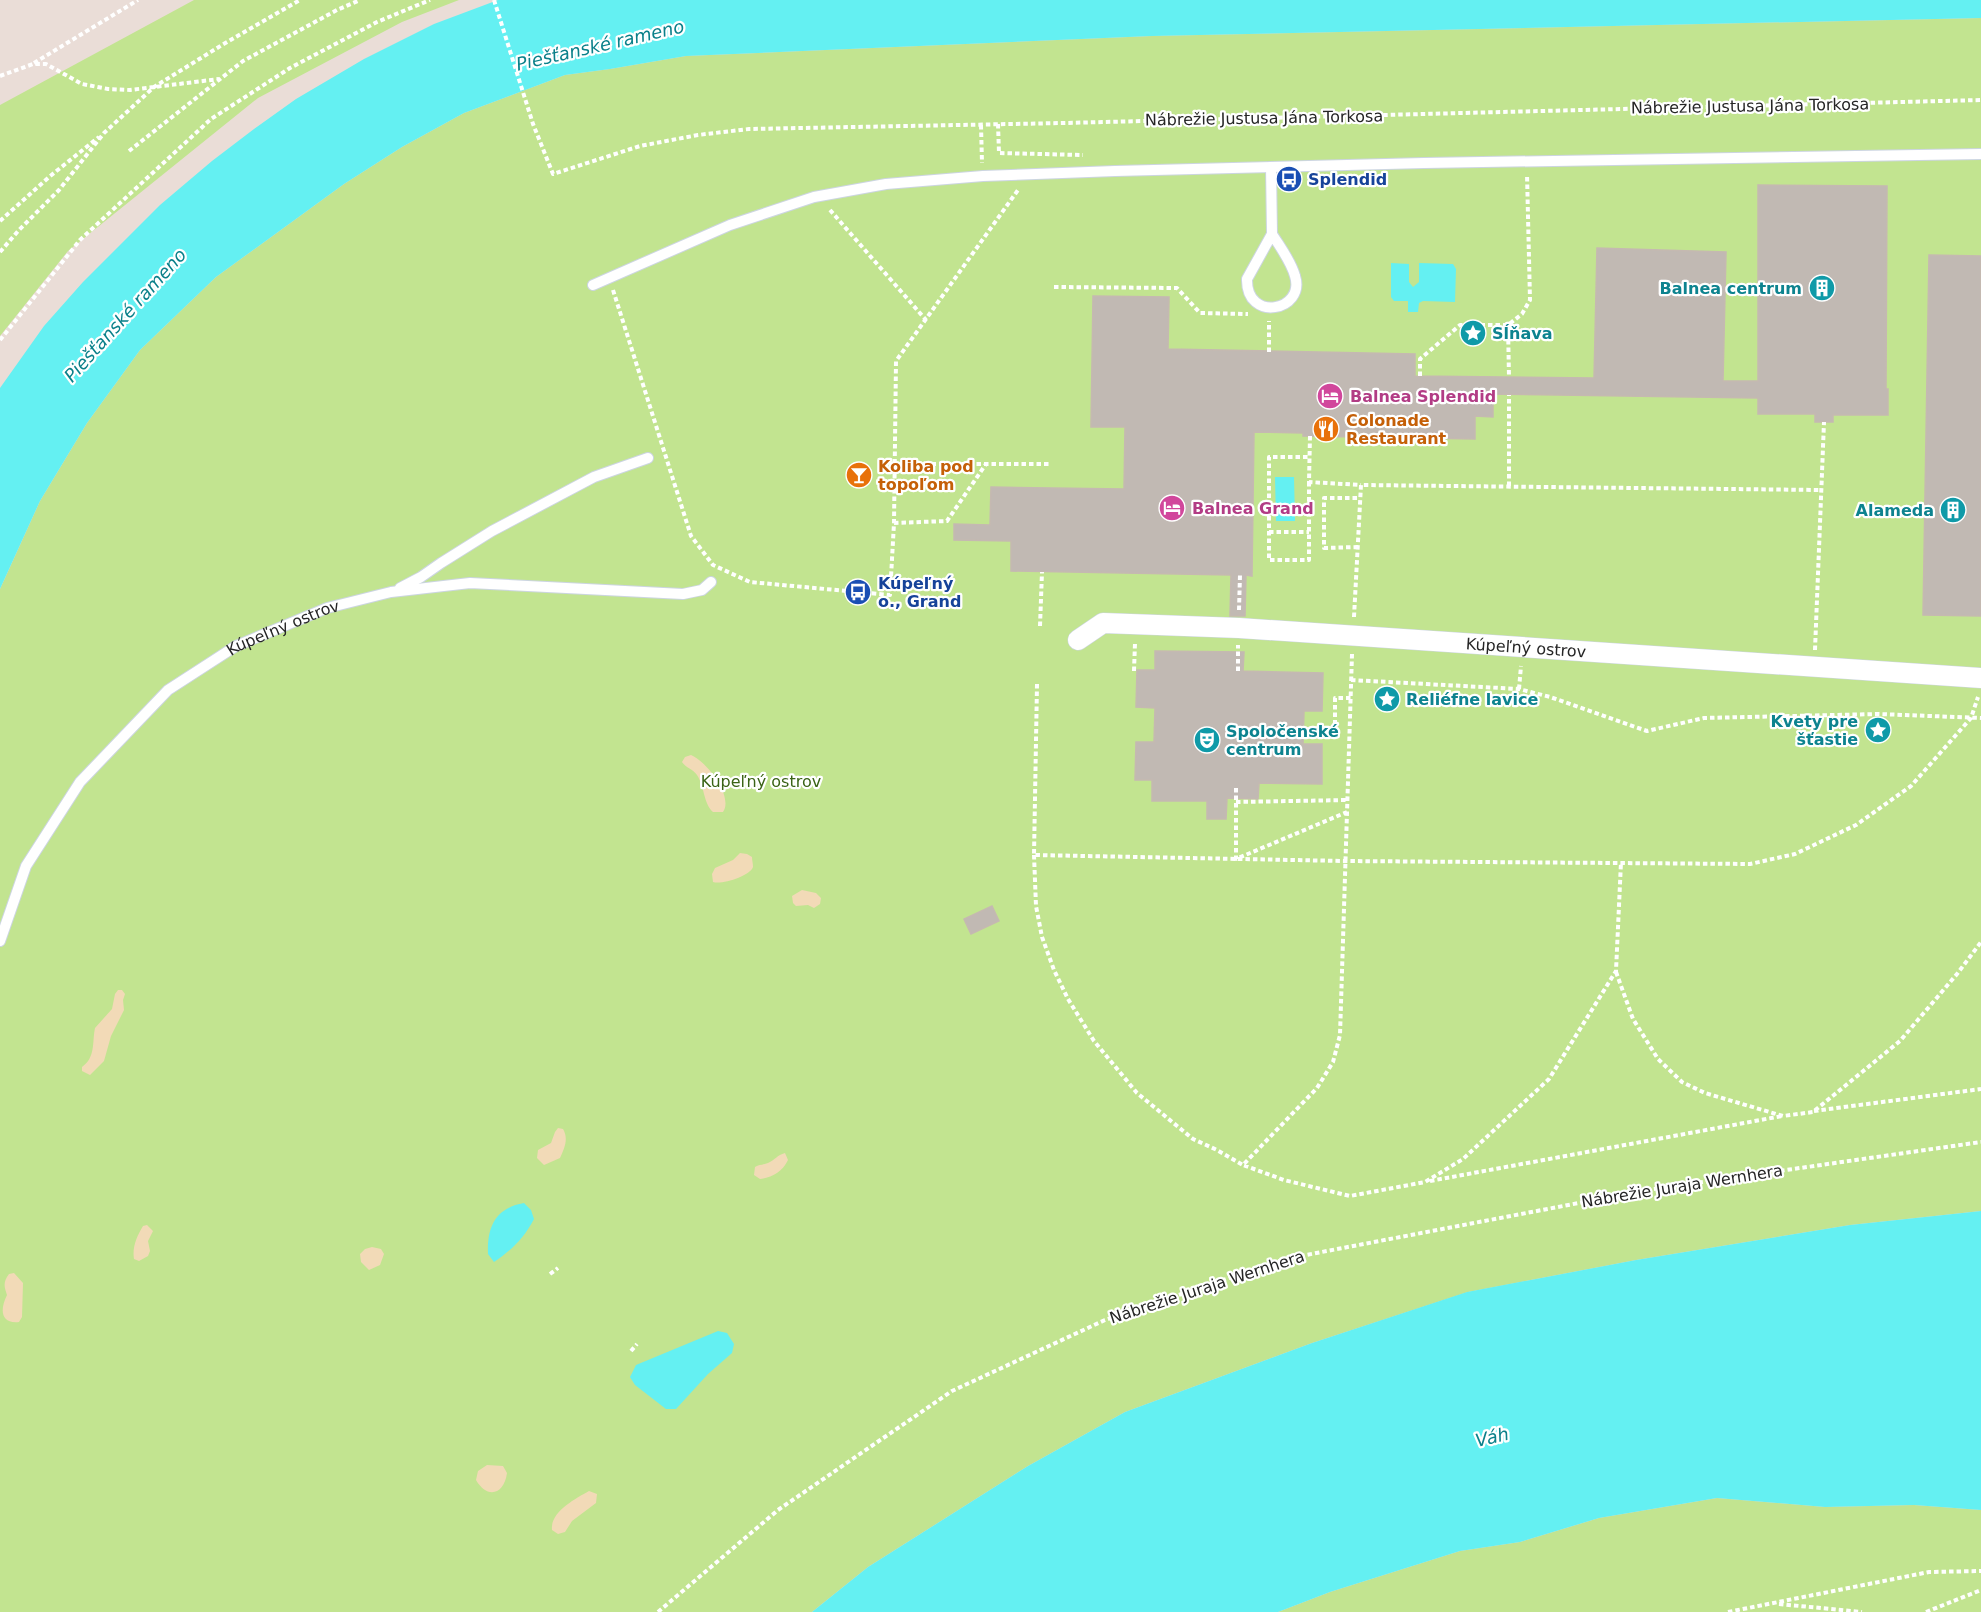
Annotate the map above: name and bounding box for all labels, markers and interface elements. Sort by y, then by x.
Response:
water label: Piešťanské rameno [514,15,686,75]
street label: Nábrežie Justusa Jána Torkosa [1631,94,1869,118]
street label: Nábrežie Justusa Jána Torkosa [1145,106,1383,130]
bus stop icon: Splendid [1274,164,1304,194]
place label: Splendid [1308,170,1387,189]
water label: Piešťanské rameno [60,244,190,386]
building icon: Balnea centrum [1807,273,1837,303]
place label: Balnea centrum [1660,279,1802,298]
place icon: Sĺňava [1458,318,1488,348]
place label: Sĺňava [1492,324,1552,343]
hotel icon: Balnea Splendid [1315,381,1345,411]
place label: Balnea Splendid [1350,387,1496,406]
place label: Colonade Restaurant [1346,411,1447,448]
restaurant icon: Colonade Restaurant [1311,414,1341,444]
place label: Koliba pod topoľom [878,457,974,494]
bar icon: Koliba pod topoľom [844,460,874,490]
hotel icon: Balnea Grand [1157,493,1187,523]
building icon: Alameda [1938,495,1968,525]
place label: Balnea Grand [1192,499,1314,518]
place label: Alameda [1856,501,1934,520]
place label: Kúpeľný o., Grand [878,574,961,611]
bus stop icon: Kúpeľný o., Grand [843,577,873,607]
street label: Kúpeľný ostrov [223,596,341,659]
street label: Kúpeľný ostrov [1465,634,1587,661]
place icon: Reliéfne lavice [1372,684,1402,714]
place label: Reliéfne lavice [1406,690,1538,709]
place label: Kvety pre šťastie [1770,712,1858,749]
place icon: Kvety pre šťastie [1863,715,1893,745]
place label: Spoločenské centrum [1226,722,1339,759]
theatre icon: Spoločenské centrum [1192,725,1222,755]
park label: Kúpeľný ostrov [701,772,821,791]
street label: Nábrežie Juraja Wernhera [1580,1161,1784,1211]
street label: Nábrežie Juraja Wernhera [1107,1246,1307,1328]
water label: Váh [1473,1423,1511,1451]

